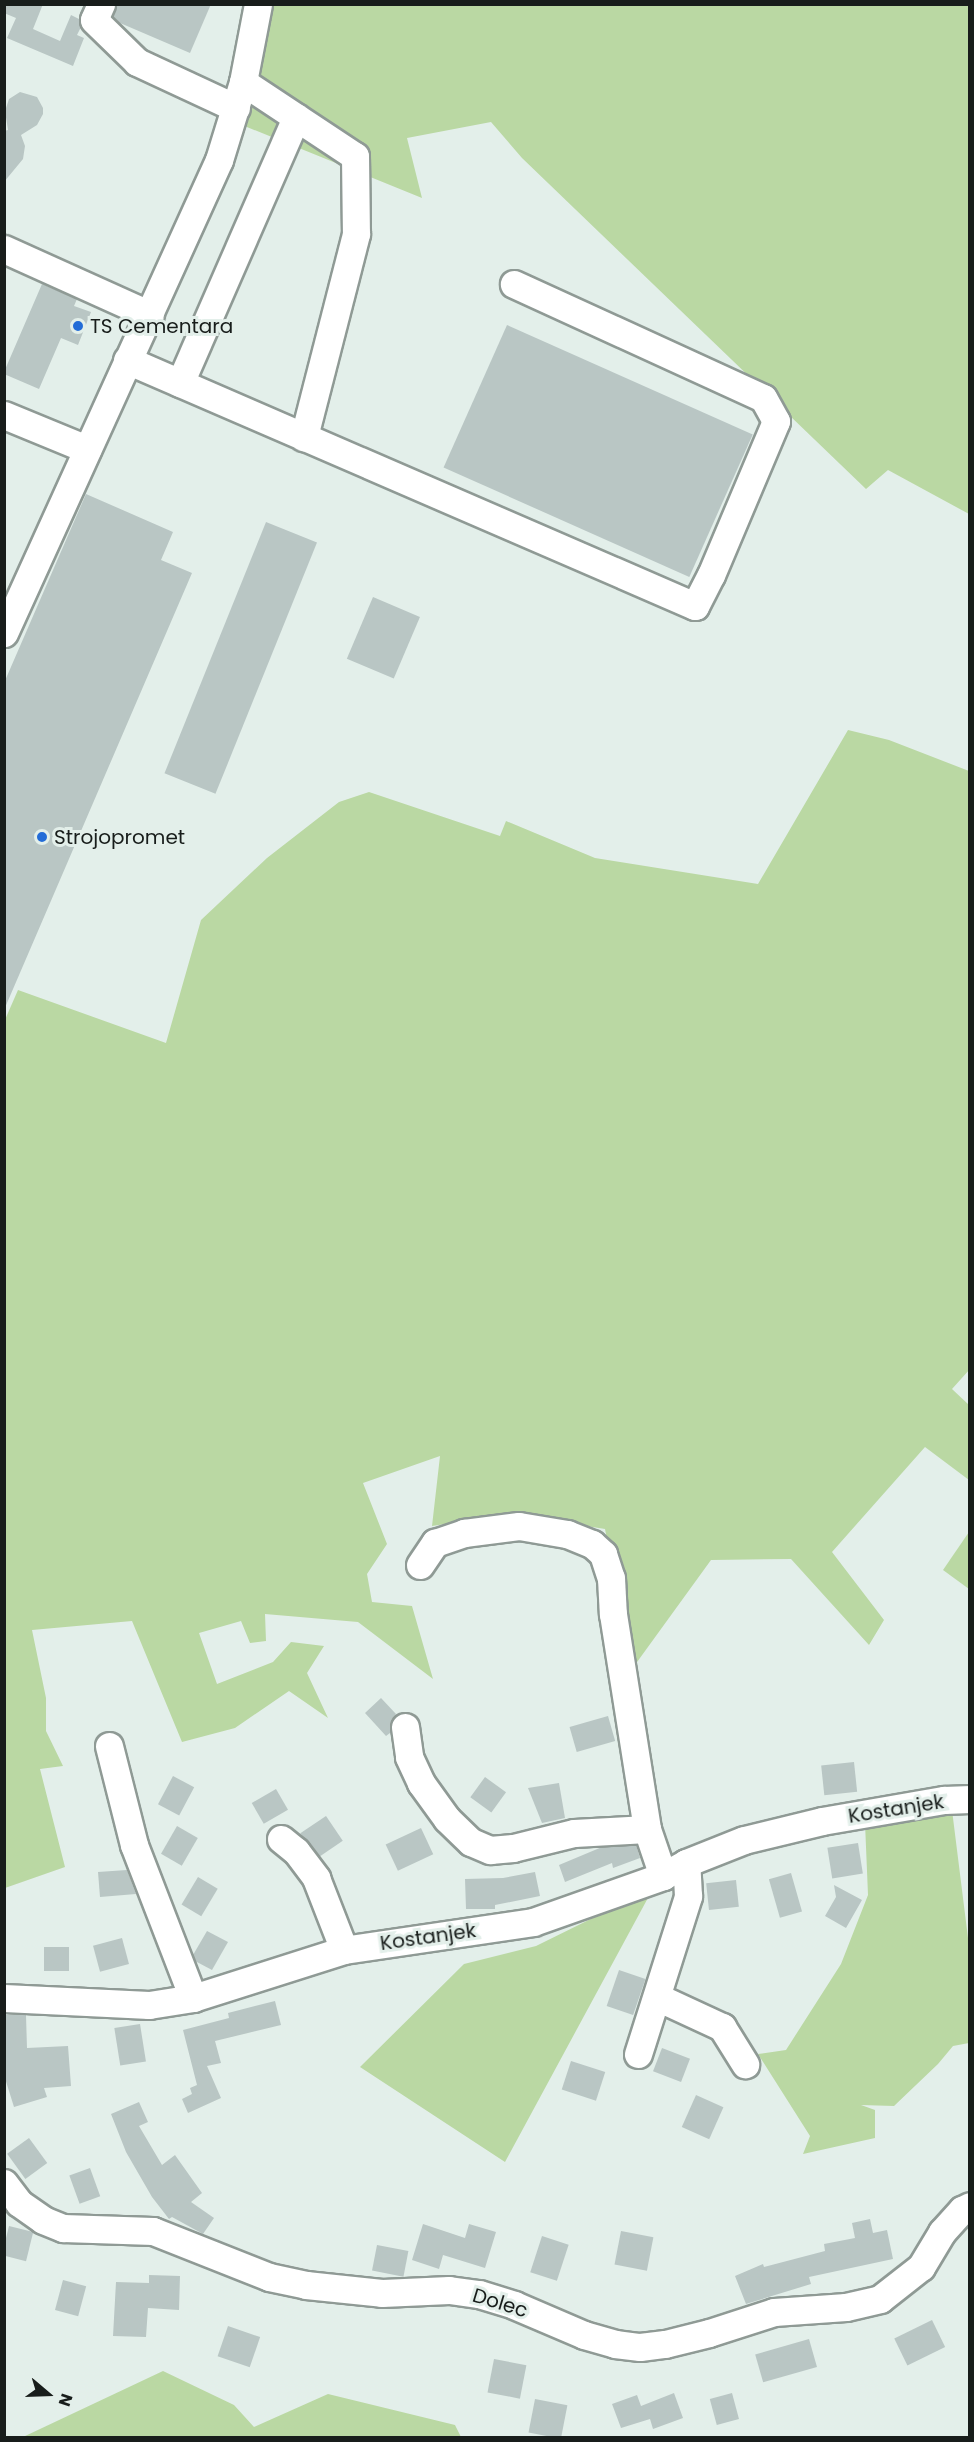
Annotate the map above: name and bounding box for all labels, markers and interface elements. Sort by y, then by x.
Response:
place label: TS Cementara [90,314,233,338]
marker: TS Cementara [71,319,85,333]
place label: Strojopromet [54,825,185,849]
marker: Strojopromet [35,830,49,844]
street label: Kostanjek [846,1790,946,1828]
street label: Kostanjek [379,1918,477,1956]
street label: Dolec [470,2283,530,2323]
north arrow [18,2364,78,2424]
text: N [53,2391,78,2409]

